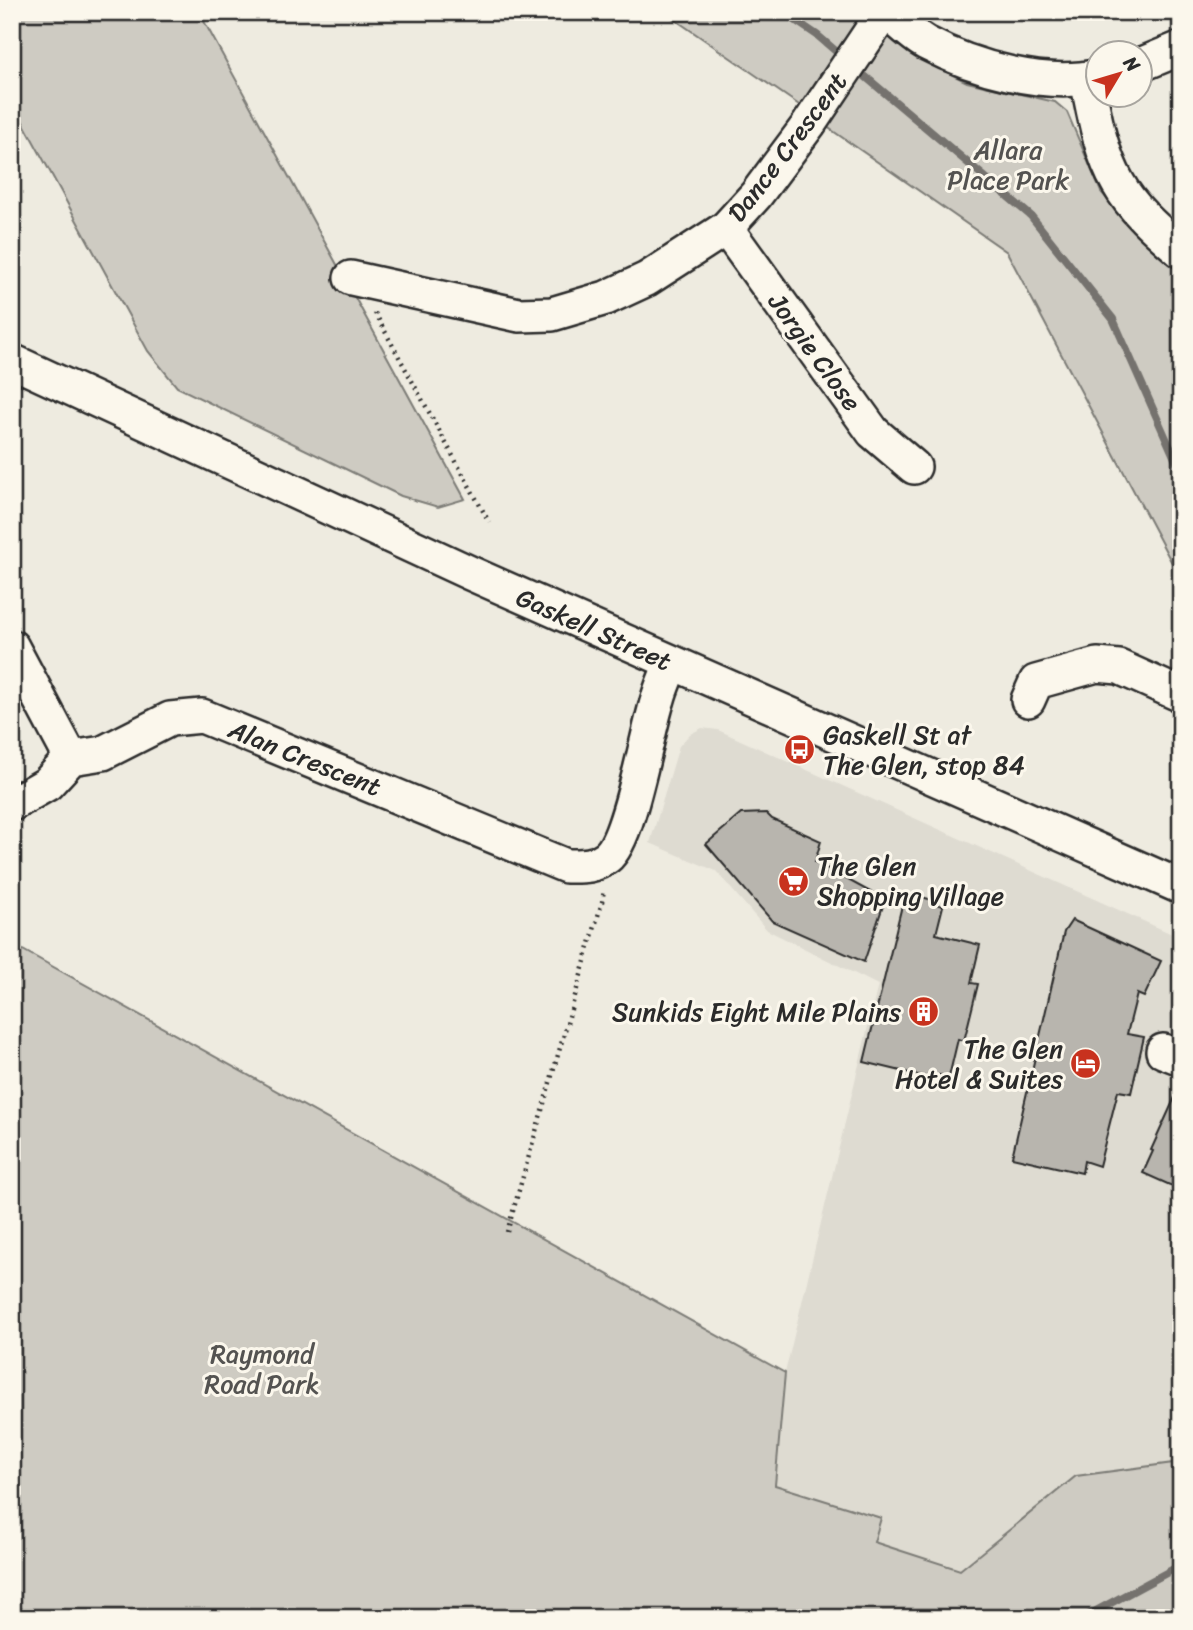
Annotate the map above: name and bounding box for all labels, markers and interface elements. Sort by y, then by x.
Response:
north arrow [1084,38,1154,108]
text: N [1114,48,1150,80]
street label: Dance Crescent [715,62,859,232]
park label: Allara Place Park [947,127,1069,203]
street label: Jorgie Close [755,282,874,421]
street label: Gaskell Street [509,574,679,684]
street label: Alan Crescent [221,706,388,810]
place label: Gaskell St at The Glen, stop 84 [823,712,1025,788]
bus stop icon: Gaskell St at The Glen, stop 84 [783,733,817,767]
place label: The Glen Shopping Village [817,843,1004,919]
supermarket icon: The Glen Shopping Village [777,864,811,898]
place label: Sunkids Eight Mile Plains [612,989,901,1035]
building icon: Sunkids Eight Mile Plains [907,995,941,1029]
place label: The Glen Hotel & Suites [895,1026,1063,1102]
hotel icon: The Glen Hotel & Suites [1069,1047,1103,1081]
park label: Raymond Road Park [204,1331,320,1407]

